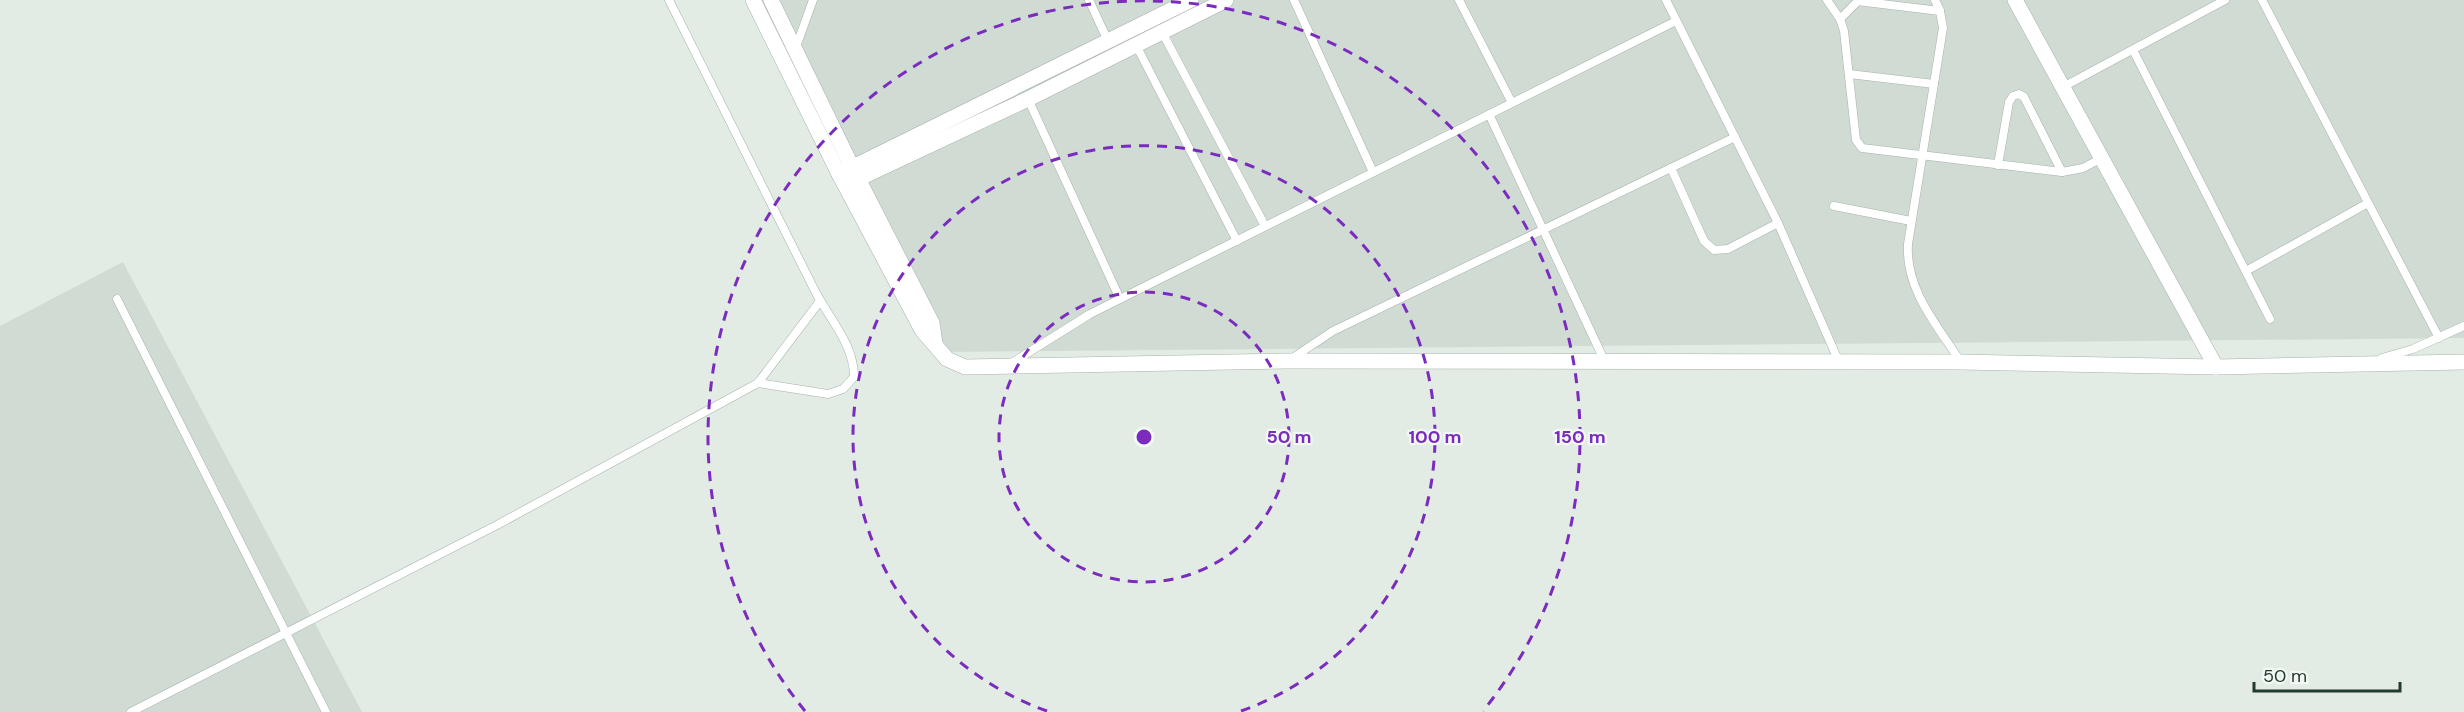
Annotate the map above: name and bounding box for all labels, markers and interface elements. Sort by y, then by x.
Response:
text: 50 m [1266,425,1312,449]
text: 100 m [1408,425,1462,449]
text: 150 m [1554,425,1606,449]
centre of rings [1134,427,1154,447]
scale bar [2254,655,2400,693]
text: 50 m [2263,664,2307,688]

